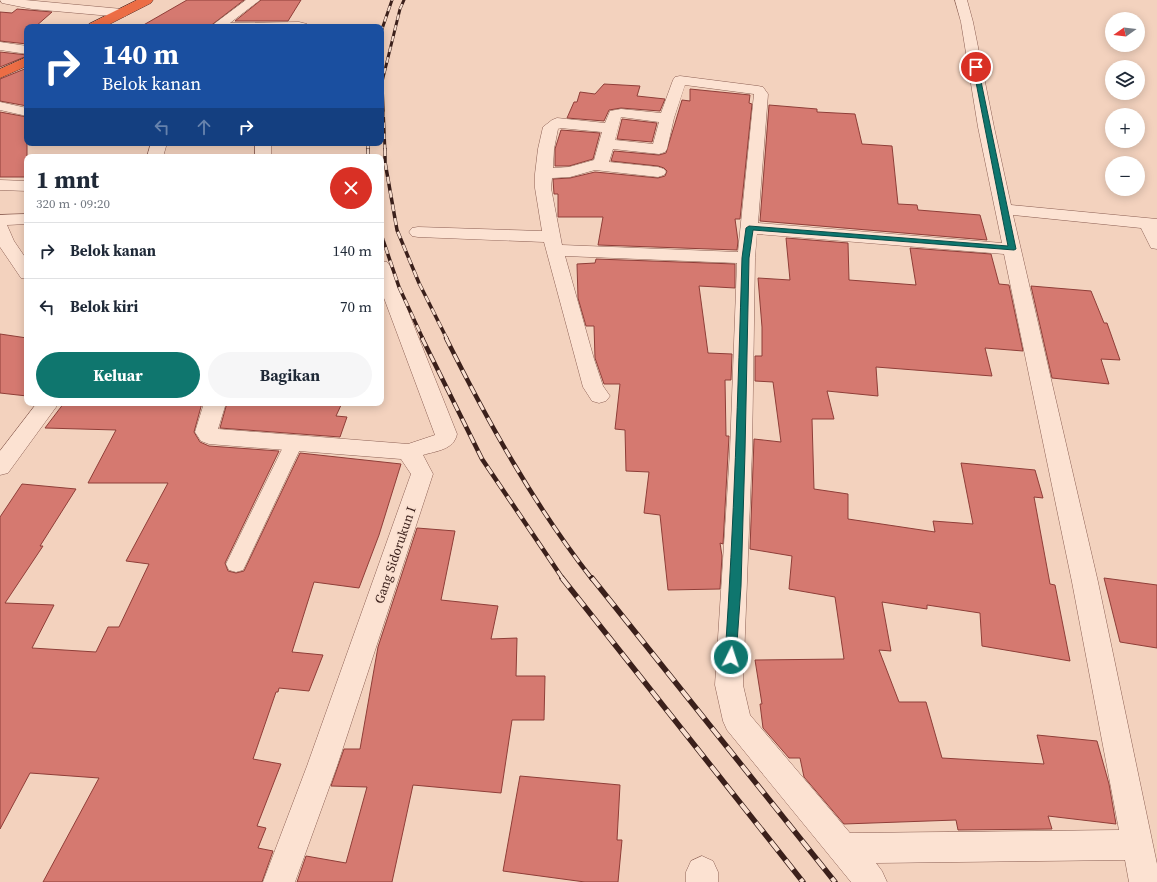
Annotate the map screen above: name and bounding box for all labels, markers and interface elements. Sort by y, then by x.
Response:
north arrow [1105,12,1145,52]
map controls [1105,12,1145,196]
text: 140 m [102,35,179,73]
icon: right [36,40,88,92]
pin [959,50,993,84]
icon: arrive [965,56,987,78]
button: layers [1105,60,1145,100]
text: Belok kanan [102,71,201,96]
button: + [1105,108,1145,148]
icon: left [151,116,173,138]
icon: ahead [193,116,215,138]
icon: right [235,116,257,138]
button: − [1105,156,1145,196]
text: 1 mnt [36,163,99,196]
button: close [330,167,372,209]
text: 320 m · 09:20 [36,195,110,212]
icon: right [36,240,58,262]
text: Belok kanan [70,240,156,261]
text: 140 m [332,240,372,261]
icon: left [36,296,58,318]
text: Belok kiri [70,296,138,317]
text: 70 m [340,296,372,317]
button: Keluar [36,352,200,398]
button: Bagikan [208,352,372,398]
street label: Gang Sidorukun I [370,504,420,606]
position arrow [710,636,752,678]

